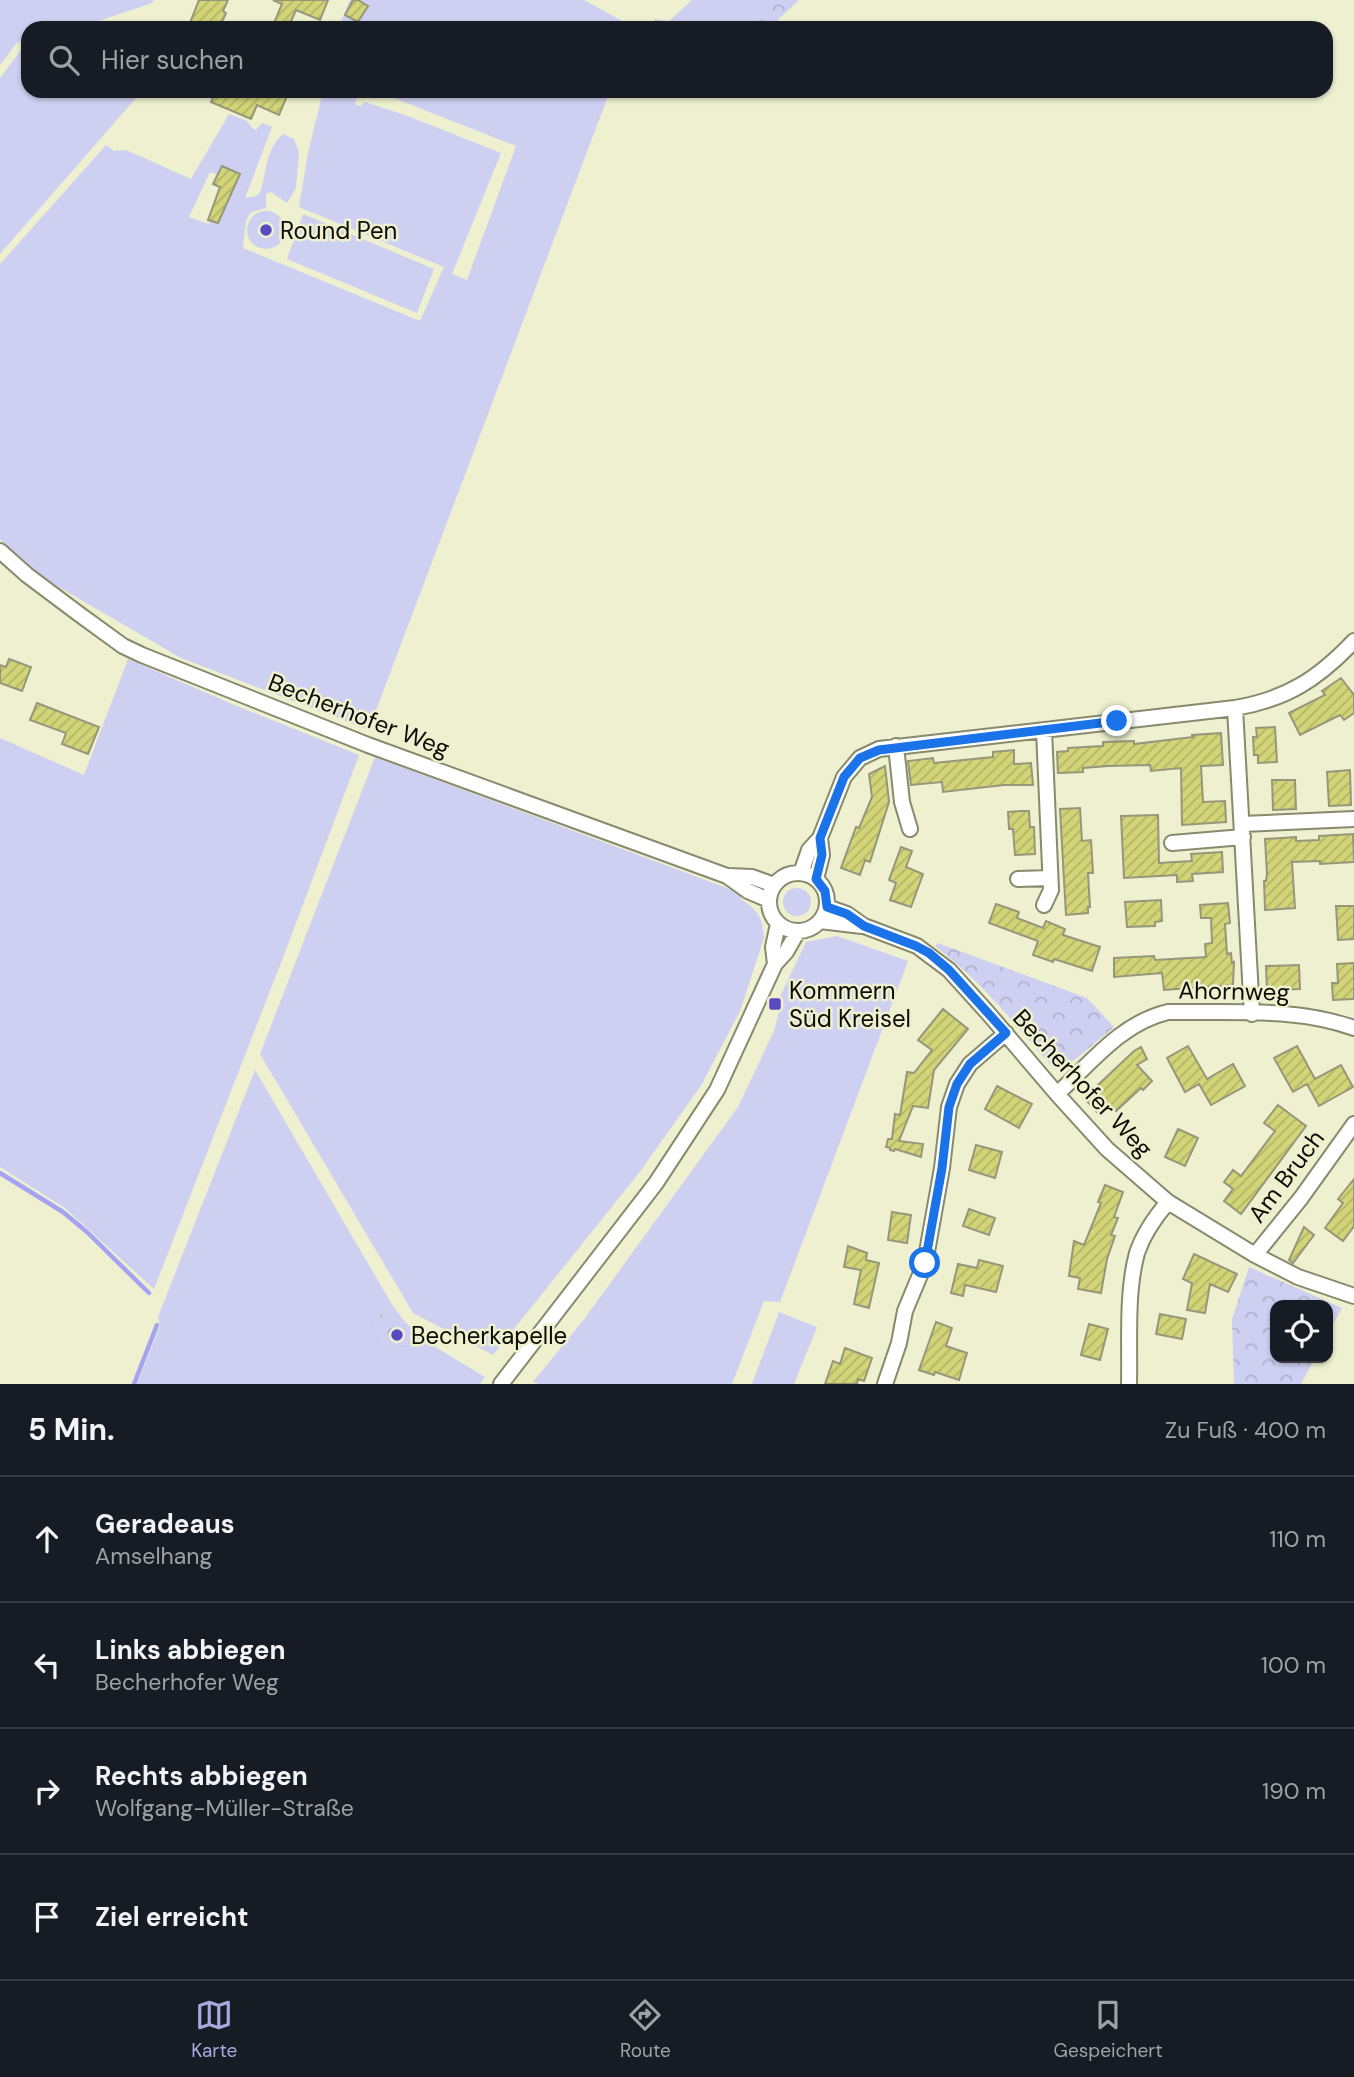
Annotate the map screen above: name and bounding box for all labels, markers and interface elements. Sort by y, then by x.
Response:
search box [21,21,1333,98]
icon: search [45,41,83,79]
text: Hier suchen [101,43,244,77]
place label: Round Pen [280,215,397,246]
marker: Round Pen [258,222,274,238]
street label: Becherhofer Weg [264,666,454,764]
route end [1101,705,1132,736]
place label: Kommern Süd Kreisel [789,975,911,1034]
street label: Ahornweg [1178,975,1290,1007]
marker: Kommern Süd Kreisel [767,996,783,1012]
street label: Becherhofer Weg [1006,1002,1160,1164]
street label: Am Bruch [1241,1123,1331,1229]
route start [909,1247,940,1278]
map controls [1270,1300,1333,1363]
button: locate [1270,1300,1333,1363]
place label: Becherkapelle [411,1320,567,1351]
marker: Becherkapelle [389,1327,405,1343]
text: 5 Min. [28,1410,115,1449]
text: Zu Fuß · 400 m [1165,1415,1326,1445]
text: Geradeaus [95,1507,235,1541]
icon: ahead [28,1520,66,1558]
text: 110 m [1269,1524,1326,1554]
text: Amselhang [95,1541,212,1571]
text: Links abbiegen [95,1633,285,1667]
icon: left [28,1646,66,1684]
text: 100 m [1261,1650,1326,1680]
text: Becherhofer Weg [95,1667,279,1697]
text: Rechts abbiegen [95,1759,308,1793]
icon: right [28,1772,66,1810]
text: 190 m [1262,1776,1326,1806]
text: Wolfgang-Müller-Straße [95,1793,354,1823]
icon: arrive [28,1898,66,1936]
text: Ziel erreicht [95,1900,248,1934]
tab: Karte [191,1996,237,2063]
tab: Route [620,1996,671,2063]
tab: Gespeichert [1054,1996,1163,2063]

